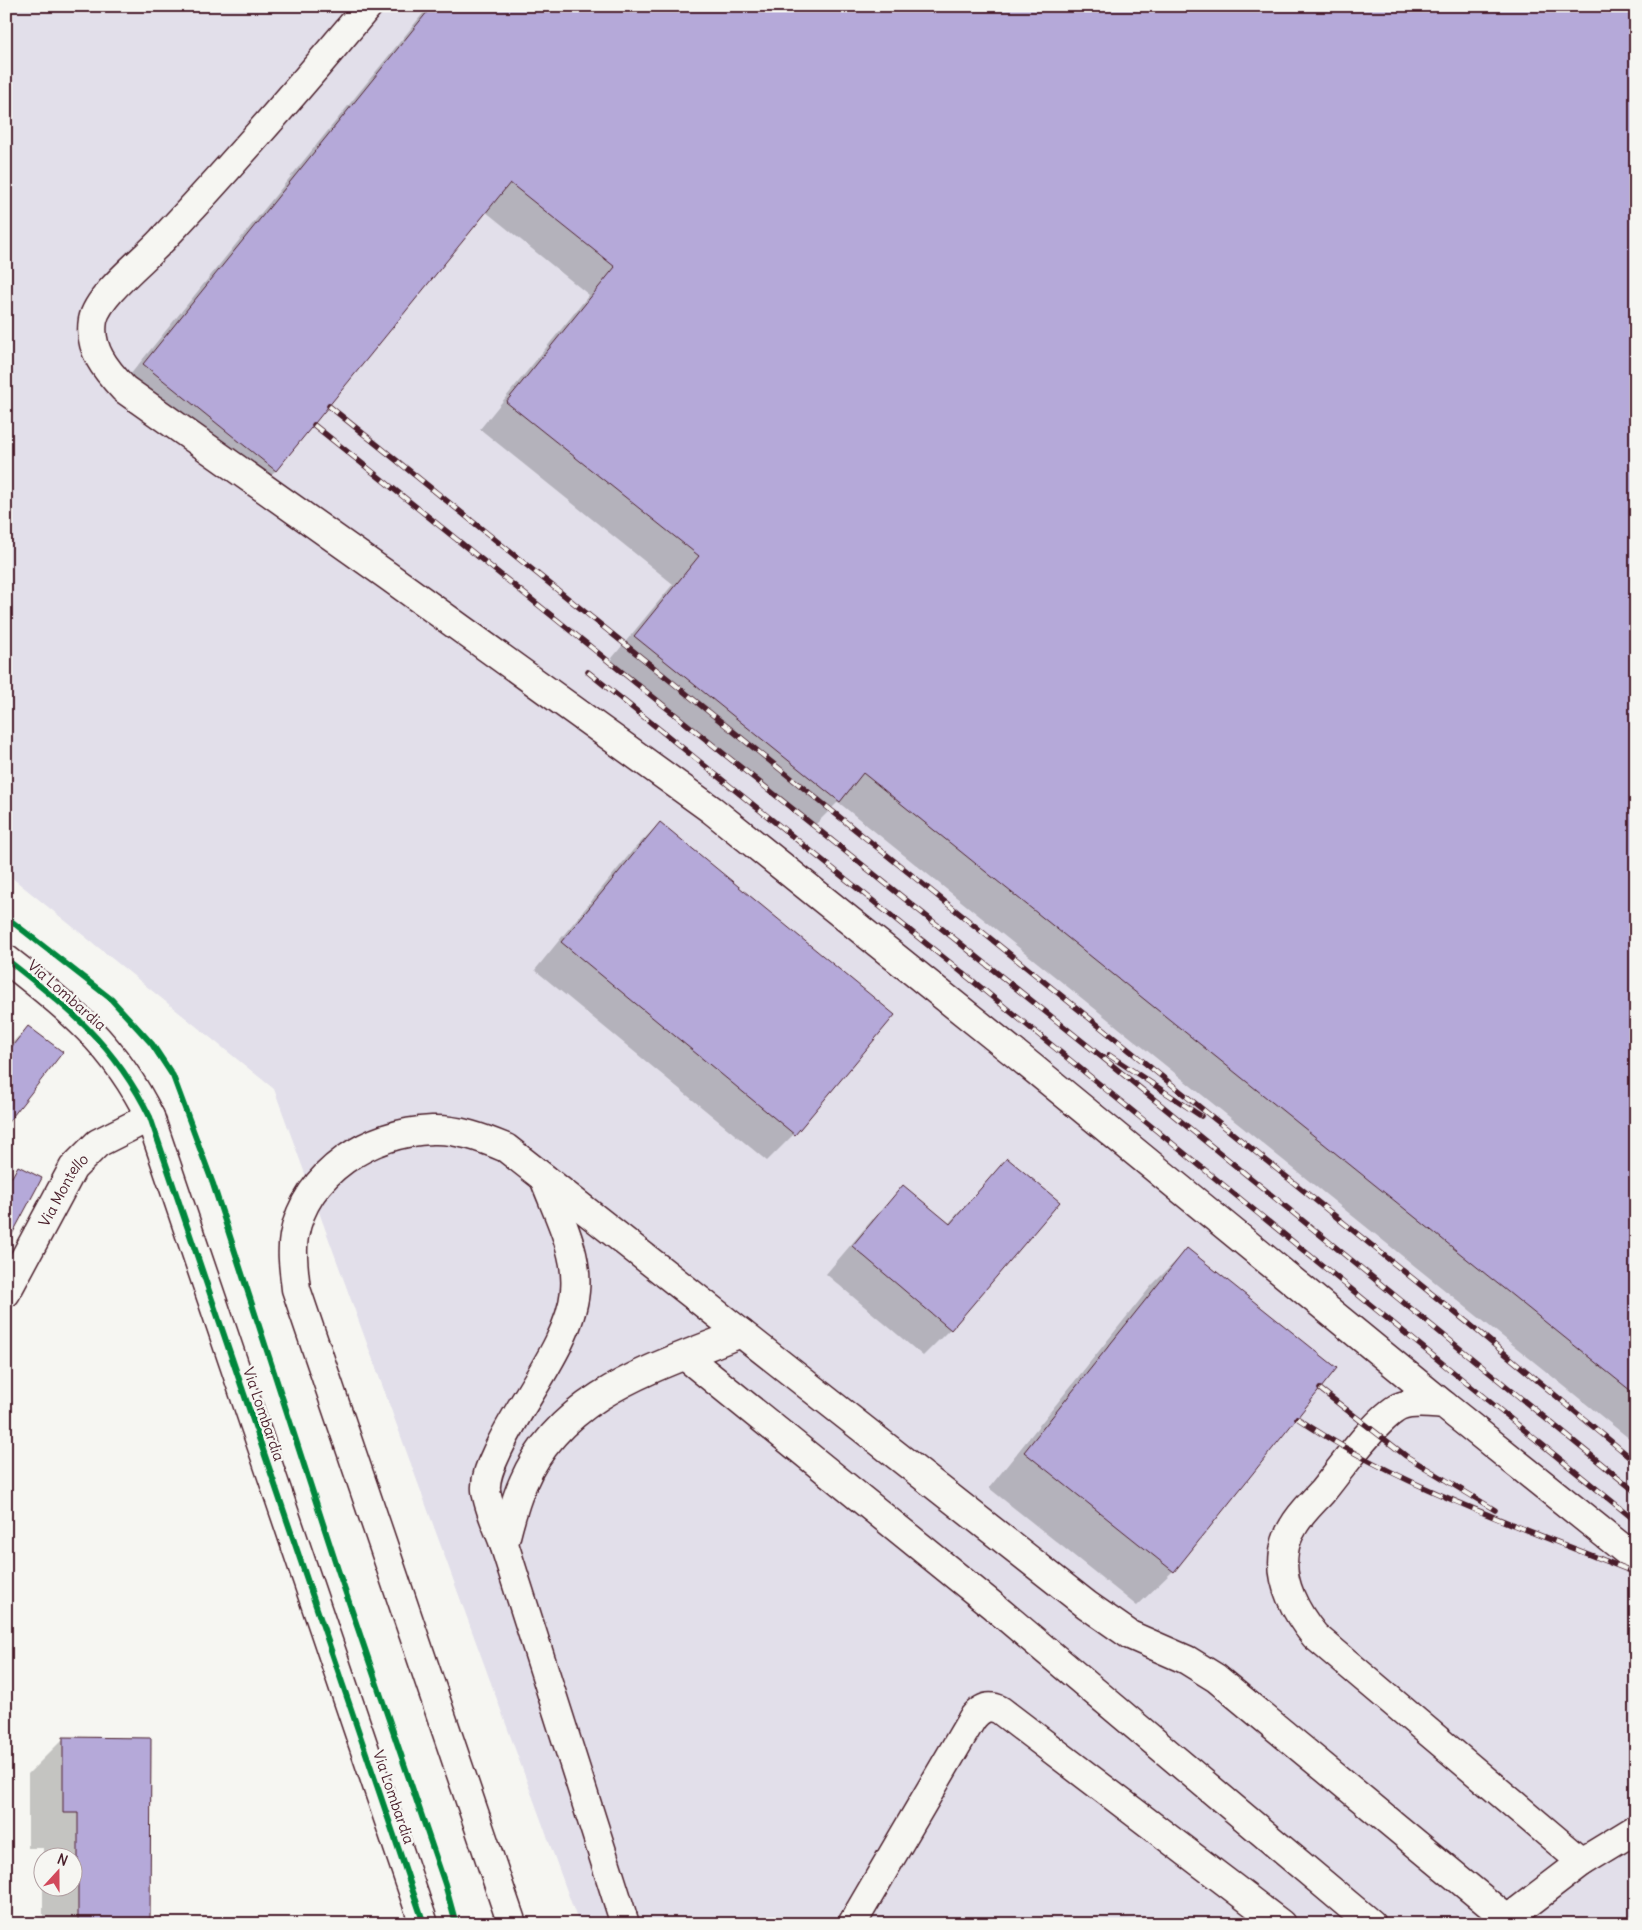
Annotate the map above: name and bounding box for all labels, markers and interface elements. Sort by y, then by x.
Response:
street label: Via Lombardia [24,956,111,1035]
street label: Via Montello [34,1149,92,1230]
street label: Via Lombardia [239,1365,289,1464]
street label: Via Lombardia [369,1748,419,1847]
north arrow [32,1848,82,1898]
text: N [55,1850,70,1870]

